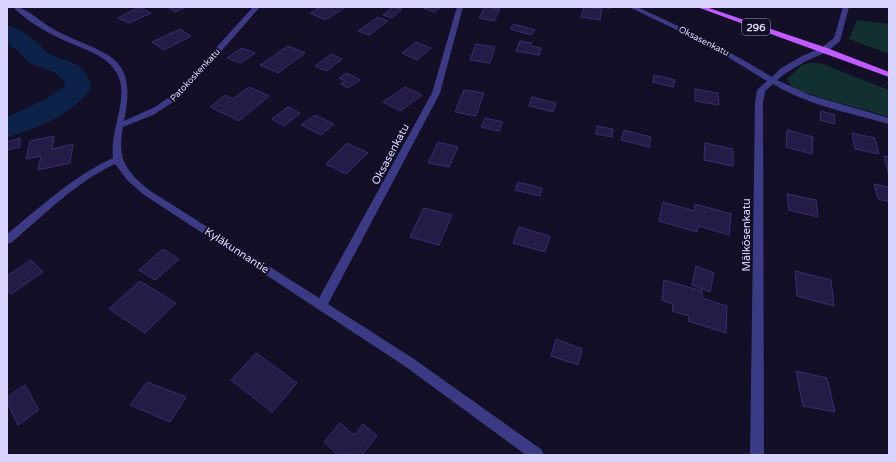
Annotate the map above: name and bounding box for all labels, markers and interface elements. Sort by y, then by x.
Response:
road number: 296 [742,19,770,35]
street label: Oksasenkatu [677,24,731,59]
street label: Patokoskenkatu [168,47,223,104]
street label: Oksasenkatu [369,121,412,187]
street label: Mälkösenkatu [740,198,753,272]
street label: Kyläkunnantie [202,225,271,276]

